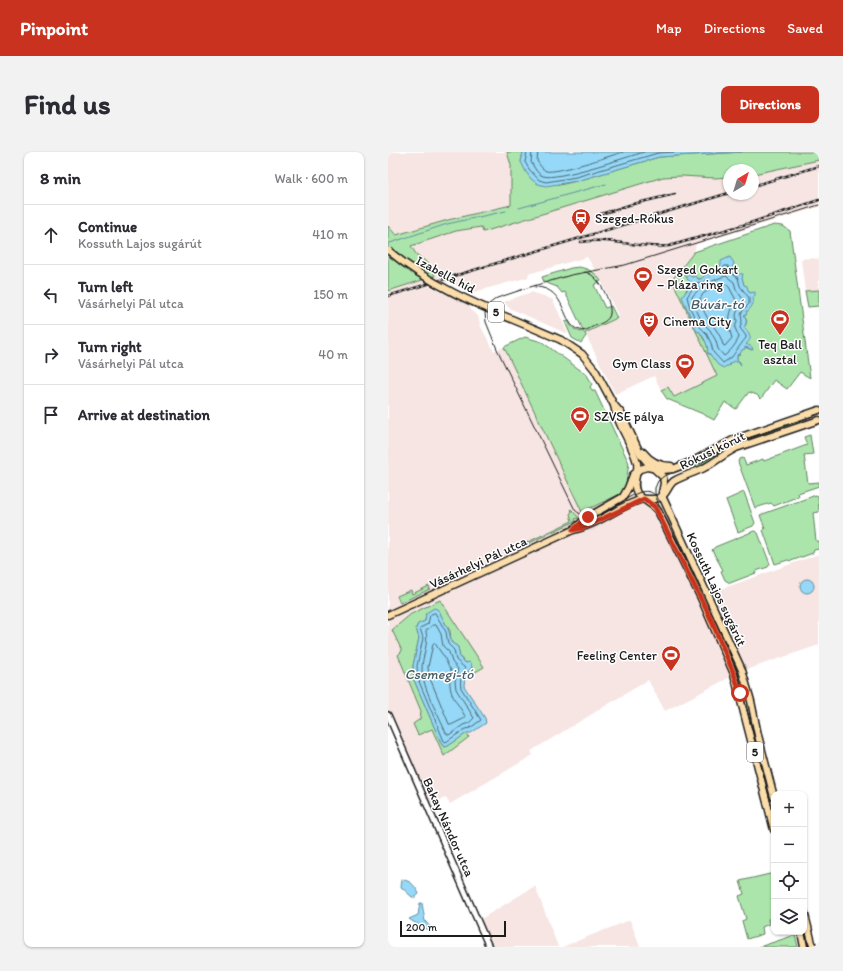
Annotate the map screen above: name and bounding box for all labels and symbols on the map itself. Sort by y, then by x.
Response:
north arrow [723,164,759,200]
station icon: Szeged-Rókus [570,207,592,235]
place label: Szeged-Rókus [595,211,674,226]
street label: Izabella híd [414,253,478,296]
place label: Szeged Gokart – Pláza ring [657,262,738,292]
sports icon: Szeged Gokart – Pláza ring [632,265,654,293]
water label: Búvár-tó [690,296,745,313]
road number: 5 [488,302,504,322]
sports icon: Teq Ball asztal [769,308,791,336]
theatre icon: Cinema City [638,310,660,338]
place label: Cinema City [663,314,731,329]
place label: Teq Ball asztal [758,337,802,367]
sports icon: Gym Class [674,352,696,380]
place label: Gym Class [612,356,671,371]
sports icon: SZVSE pálya [569,405,591,433]
place label: SZVSE pálya [594,409,664,424]
street label: Rókusi körút [677,428,748,473]
route end [579,508,597,526]
street label: Kossuth Lajos sugárút [684,530,750,649]
street label: Vásárhelyi Pál utca [427,533,529,592]
sports icon: Feeling Center [660,644,682,672]
place label: Feeling Center [577,648,658,663]
water label: Csemegi-tó [405,666,474,683]
route start [731,684,749,702]
road number: 5 [747,742,763,762]
street label: Bakay Nándor utca [420,775,477,879]
scale bar [400,919,506,938]

